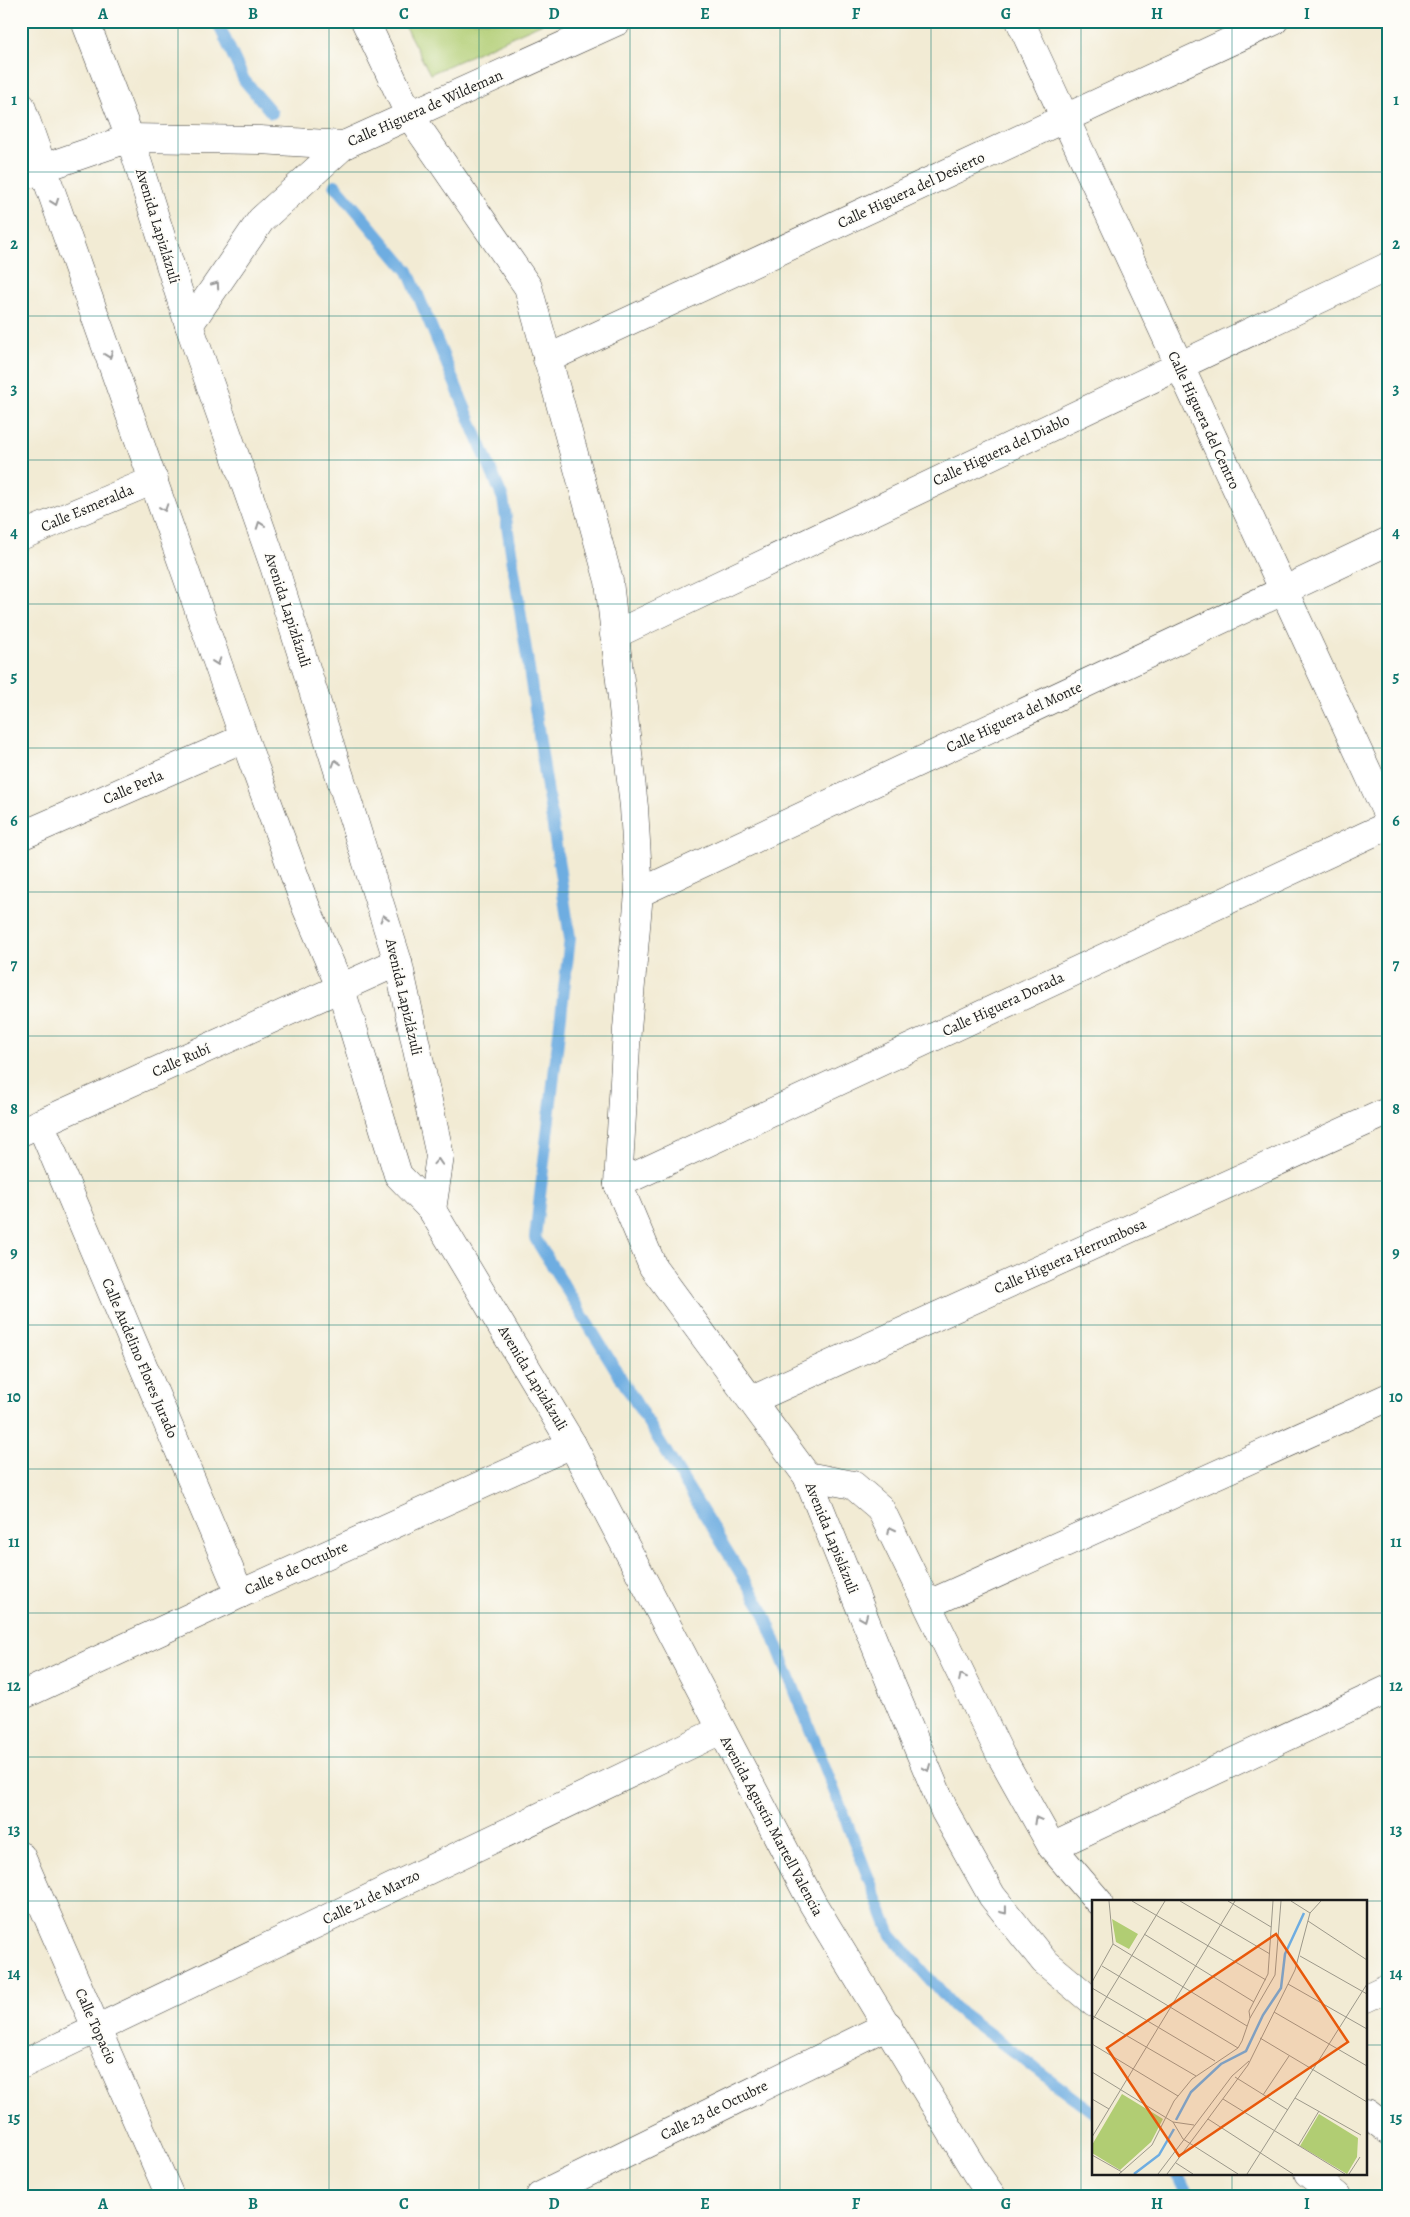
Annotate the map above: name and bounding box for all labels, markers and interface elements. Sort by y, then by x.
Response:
text: A [97,3,109,25]
text: B [248,3,258,25]
text: C [399,3,409,25]
text: D [548,3,560,25]
text: E [700,3,710,25]
text: F [852,3,861,25]
text: G [1001,3,1011,25]
text: H [1151,3,1163,25]
text: I [1304,3,1310,25]
street label: Calle Higuera de Wildeman [344,65,506,151]
text: 1 [11,89,17,111]
text: 1 [1393,89,1399,111]
street label: Calle Higuera del Desierto [834,147,988,233]
street label: Avenida Lapizlázuli [131,165,185,286]
one-way arrow [49,197,59,206]
text: 2 [10,233,18,255]
text: 2 [1392,233,1400,255]
one-way arrow [210,281,219,291]
street label: Calle Higuera del Centro [1163,348,1245,492]
one-way arrow [103,350,113,359]
text: 3 [11,378,18,400]
text: 3 [1393,378,1400,400]
street label: Calle Higuera del Diablo [929,410,1073,490]
street label: Calle Esmeralda [38,479,136,537]
one-way arrow [158,503,168,512]
one-way arrow [256,521,266,530]
text: 4 [10,522,18,544]
text: 4 [1392,522,1400,544]
street label: Avenida Lapizlázuli [260,549,316,670]
one-way arrow [211,657,221,665]
text: 5 [11,666,18,688]
text: 5 [1393,666,1400,688]
street label: Calle Higuera del Monte [943,677,1085,757]
one-way arrow [331,759,341,768]
street label: Calle Perla [100,765,166,809]
text: 6 [10,810,18,832]
text: 6 [1392,810,1400,832]
one-way arrow [380,915,390,923]
street label: Avenida Lapizlázuli [381,936,427,1057]
text: 7 [11,954,18,976]
text: 7 [1393,954,1400,976]
street label: Calle Higuera Dorada [939,967,1067,1041]
street label: Calle Rubí [149,1038,213,1082]
text: 8 [10,1098,18,1120]
text: 8 [1392,1098,1400,1120]
one-way arrow [433,1157,444,1165]
street label: Calle Higuera Herrumbosa [991,1213,1149,1299]
text: 9 [10,1242,18,1264]
text: 9 [1392,1242,1400,1264]
street label: Calle Audelino Flores Jurado [97,1275,183,1441]
street label: Avenida Lapizlázuli [493,1321,572,1434]
text: 10 [7,1386,21,1408]
text: 10 [1389,1386,1403,1408]
street label: Avenida Lapislázuli [800,1478,863,1597]
one-way arrow [887,1526,897,1535]
text: 11 [8,1531,20,1553]
text: 11 [1390,1531,1402,1553]
street label: Calle 8 de Octubre [241,1536,351,1600]
one-way arrow [858,1613,869,1622]
one-way arrow [958,1673,968,1682]
text: 12 [7,1675,21,1697]
text: 12 [1389,1675,1403,1697]
street label: Avenida Agustín Martell Valencia [715,1732,828,1920]
one-way arrow [920,1763,931,1772]
one-way arrow [1034,1817,1044,1826]
text: 13 [8,1819,20,1841]
text: 13 [1390,1819,1402,1841]
street label: Calle 21 de Marzo [319,1865,423,1929]
inset map [1092,1900,1368,2174]
one-way arrow [998,1905,1006,1914]
text: 14 [7,1963,21,1985]
text: 14 [1389,1963,1403,1985]
street label: Calle Topacio [70,1985,122,2067]
street label: Calle 23 de Octubre [657,2075,771,2145]
text: 15 [8,2107,20,2129]
text: 15 [1390,2107,1402,2129]
text: A [97,2193,109,2215]
text: B [248,2193,258,2215]
text: C [399,2193,409,2215]
text: D [548,2193,560,2215]
text: E [700,2193,710,2215]
text: F [852,2193,861,2215]
text: G [1001,2193,1011,2215]
text: H [1151,2193,1163,2215]
text: I [1304,2193,1310,2215]

